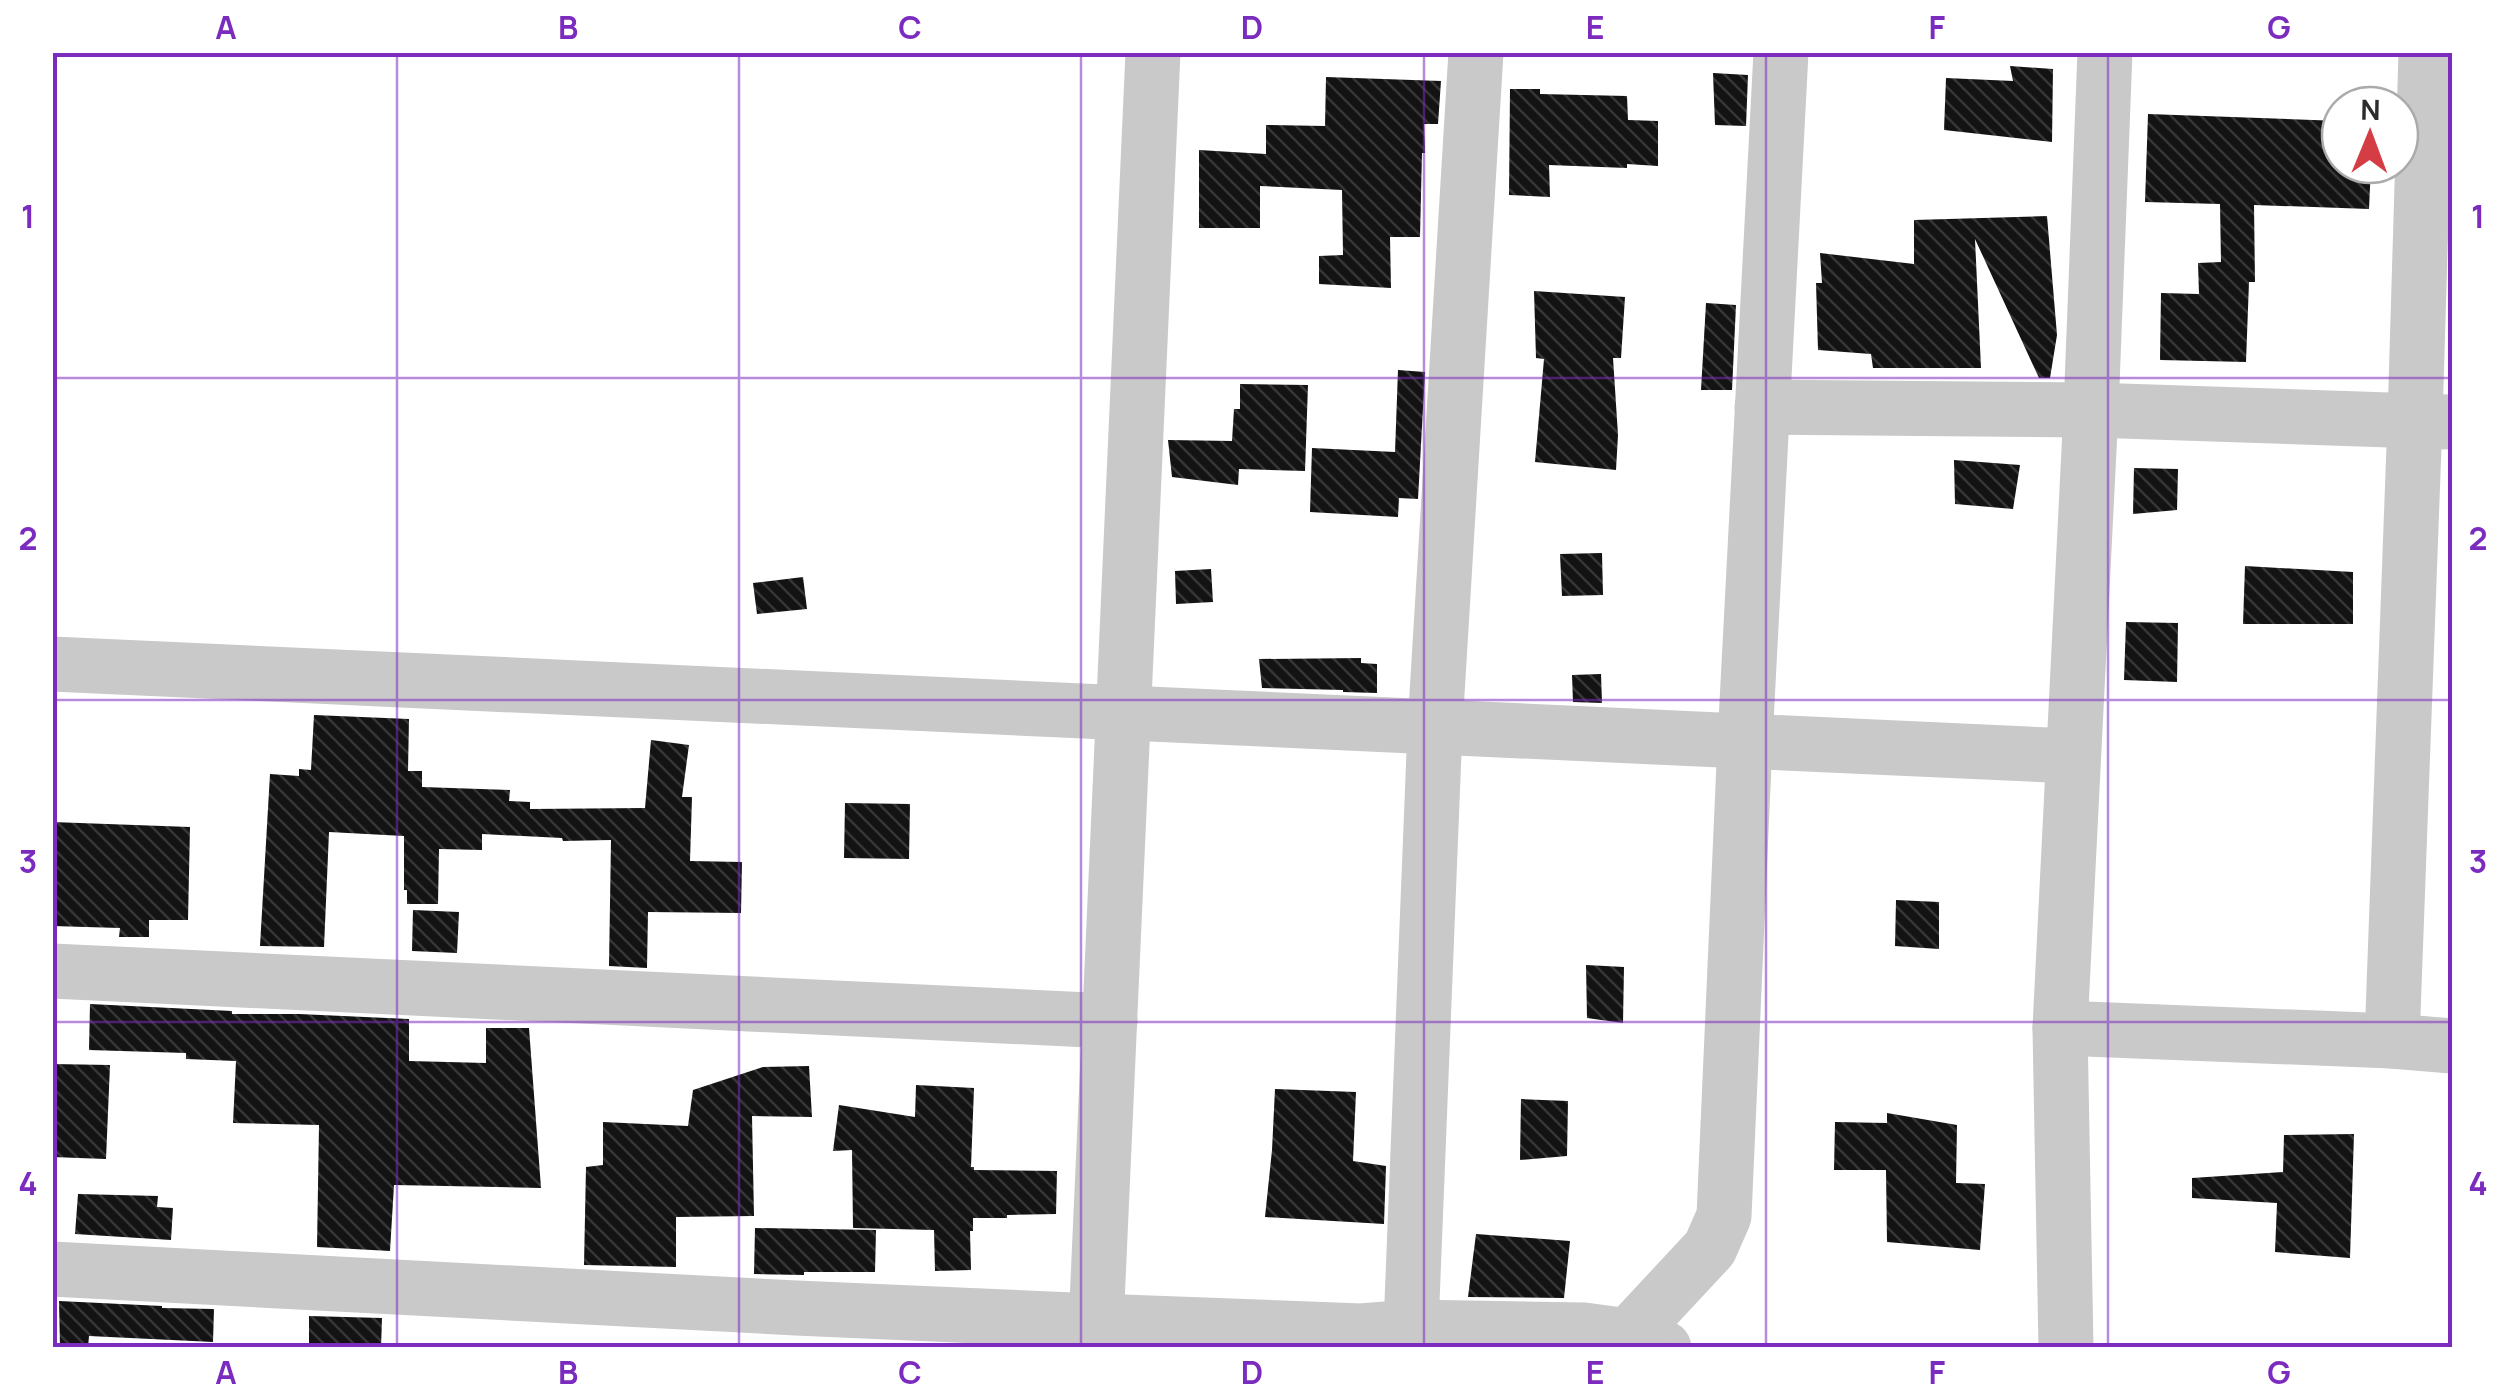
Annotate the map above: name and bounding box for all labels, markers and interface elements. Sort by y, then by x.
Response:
text: A [215,5,237,49]
text: B [558,5,578,49]
text: C [898,5,922,49]
text: D [1241,5,1263,49]
text: E [1586,5,1604,49]
text: F [1929,5,1946,49]
text: G [2267,5,2291,49]
north arrow [2320,85,2420,185]
text: N [2360,90,2381,128]
text: 1 [21,194,35,238]
text: 1 [2471,194,2485,238]
text: 2 [18,516,38,560]
text: 2 [2468,516,2488,560]
text: 3 [19,839,37,883]
text: 3 [2469,839,2487,883]
text: 4 [18,1161,38,1205]
text: 4 [2468,1161,2488,1205]
text: A [215,1350,237,1394]
text: B [558,1350,578,1394]
text: C [898,1350,922,1394]
text: D [1241,1350,1263,1394]
text: E [1586,1350,1604,1394]
text: F [1929,1350,1946,1394]
text: G [2267,1350,2291,1394]

